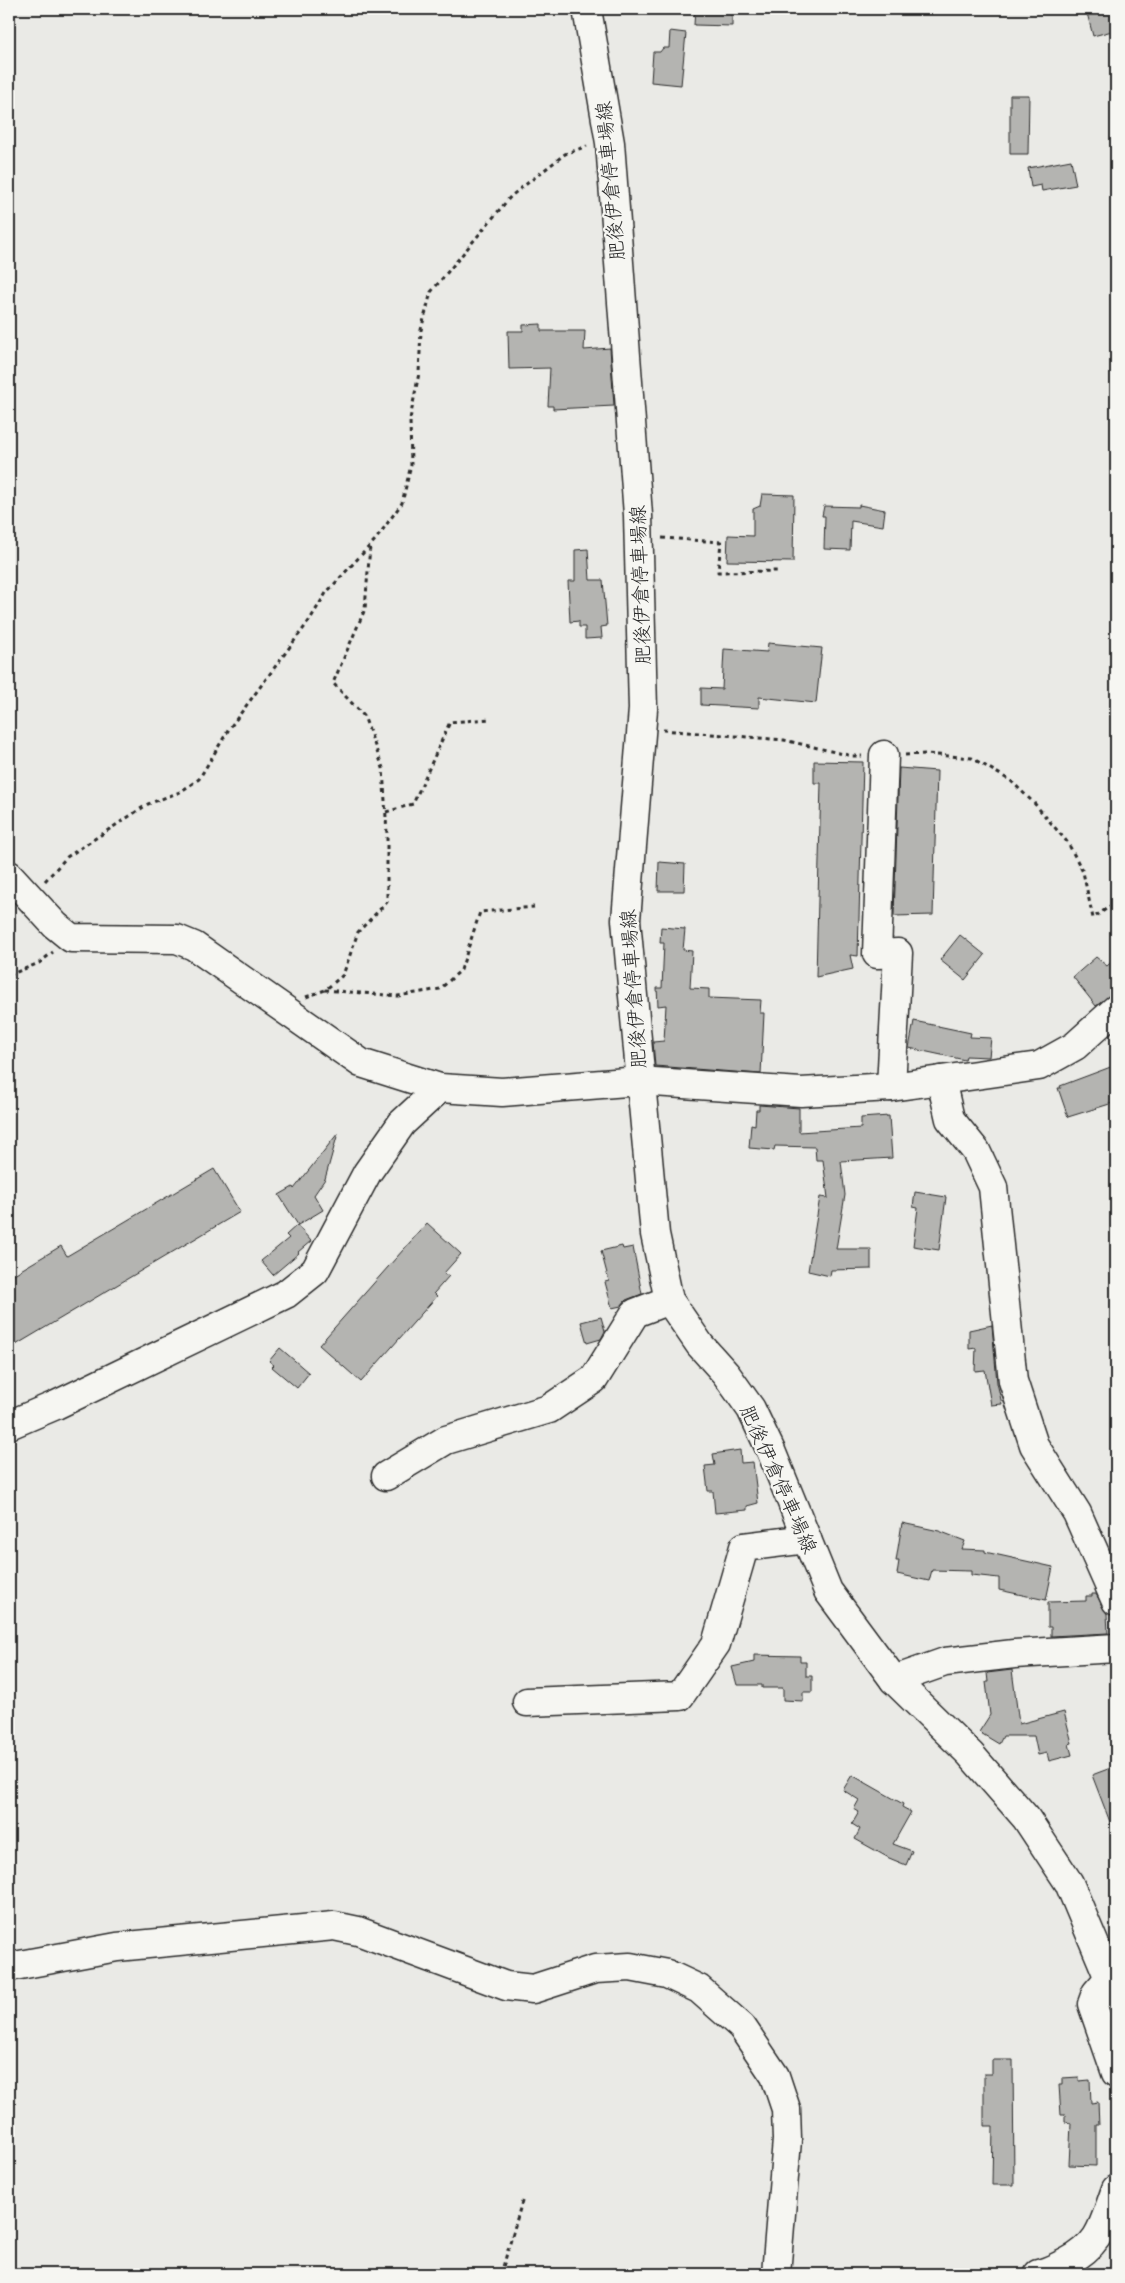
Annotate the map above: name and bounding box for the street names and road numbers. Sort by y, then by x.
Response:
street label: 肥後伊倉停車場線 [591,100,634,262]
street label: 肥後伊倉停車場線 [625,504,660,665]
street label: 肥後伊倉停車場線 [615,908,656,1070]
street label: 肥後伊倉停車場線 [731,1401,823,1559]

